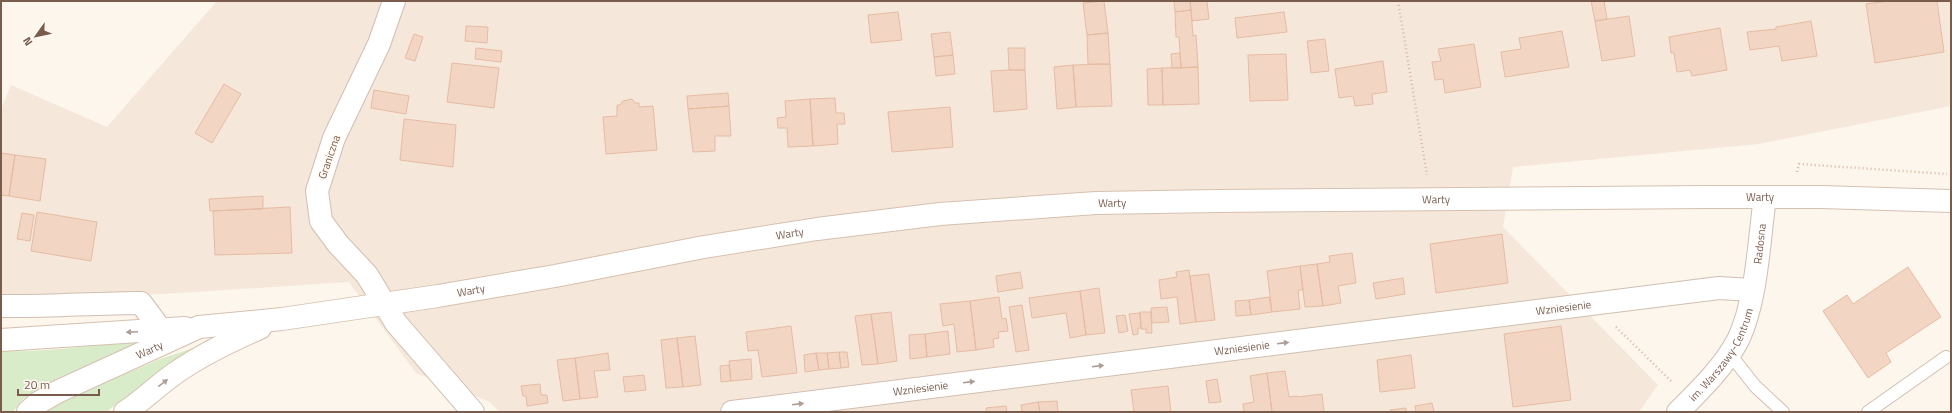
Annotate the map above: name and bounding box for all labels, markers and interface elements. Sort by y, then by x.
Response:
north arrow [16,16,56,56]
text: N [19,34,36,49]
street label: Graniczna [314,132,344,181]
street label: Warty [1746,189,1775,205]
street label: Warty [1422,191,1451,207]
street label: Warty [1098,194,1127,211]
street label: Radosna [1749,222,1770,265]
street label: Warty [775,223,806,243]
street label: Warty [456,280,487,301]
street label: Wzniesienie [1535,296,1593,319]
street label: im. Warszawy-Centrum [1685,306,1757,405]
one-way arrow [126,328,138,335]
street label: Warty [133,336,166,363]
street label: Wzniesienie [1213,336,1271,359]
one-way arrow [1277,340,1289,346]
one-way arrow [1092,363,1104,369]
scale bar [18,371,99,397]
text: 20 m [24,375,50,394]
street label: Wzniesienie [892,377,950,400]
one-way arrow [157,378,168,387]
one-way arrow [963,379,975,385]
one-way arrow [792,401,805,407]

